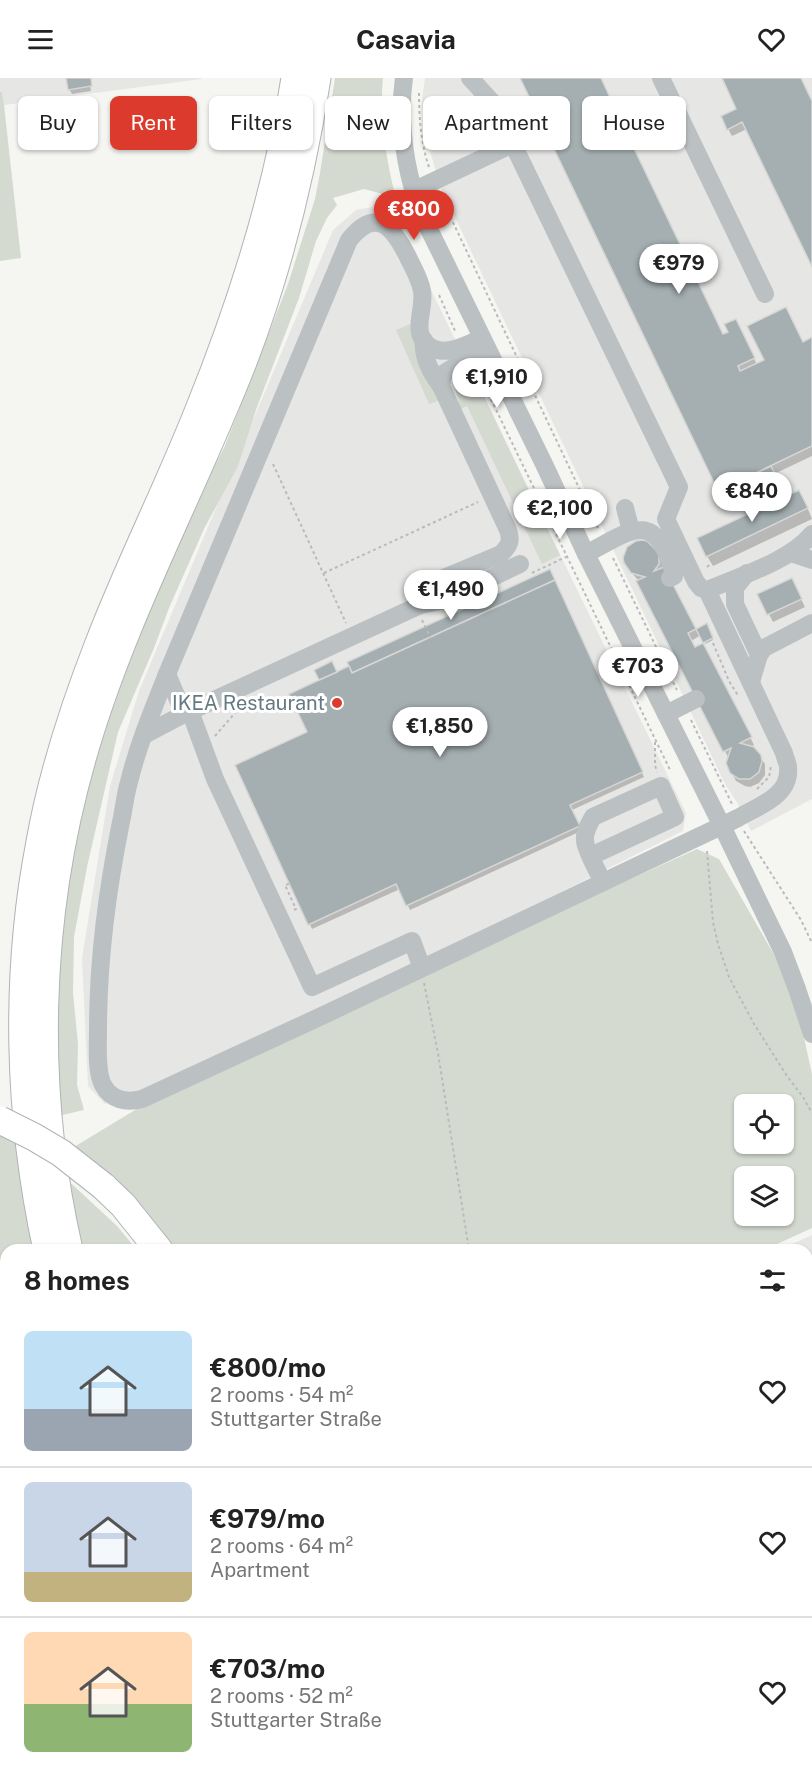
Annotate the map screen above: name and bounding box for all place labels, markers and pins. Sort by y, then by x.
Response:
pin: €800 [378,190,450,241]
pin: €979 [643,244,715,295]
pin: €1,910 [448,358,546,409]
pin: €840 [716,472,788,523]
pin: €2,100 [511,489,609,540]
pin: €1,490 [402,570,500,621]
pin: €703 [602,647,674,698]
place label: IKEA Restaurant [172,691,325,715]
marker: IKEA Restaurant [330,696,344,710]
pin: €1,850 [391,707,489,758]

